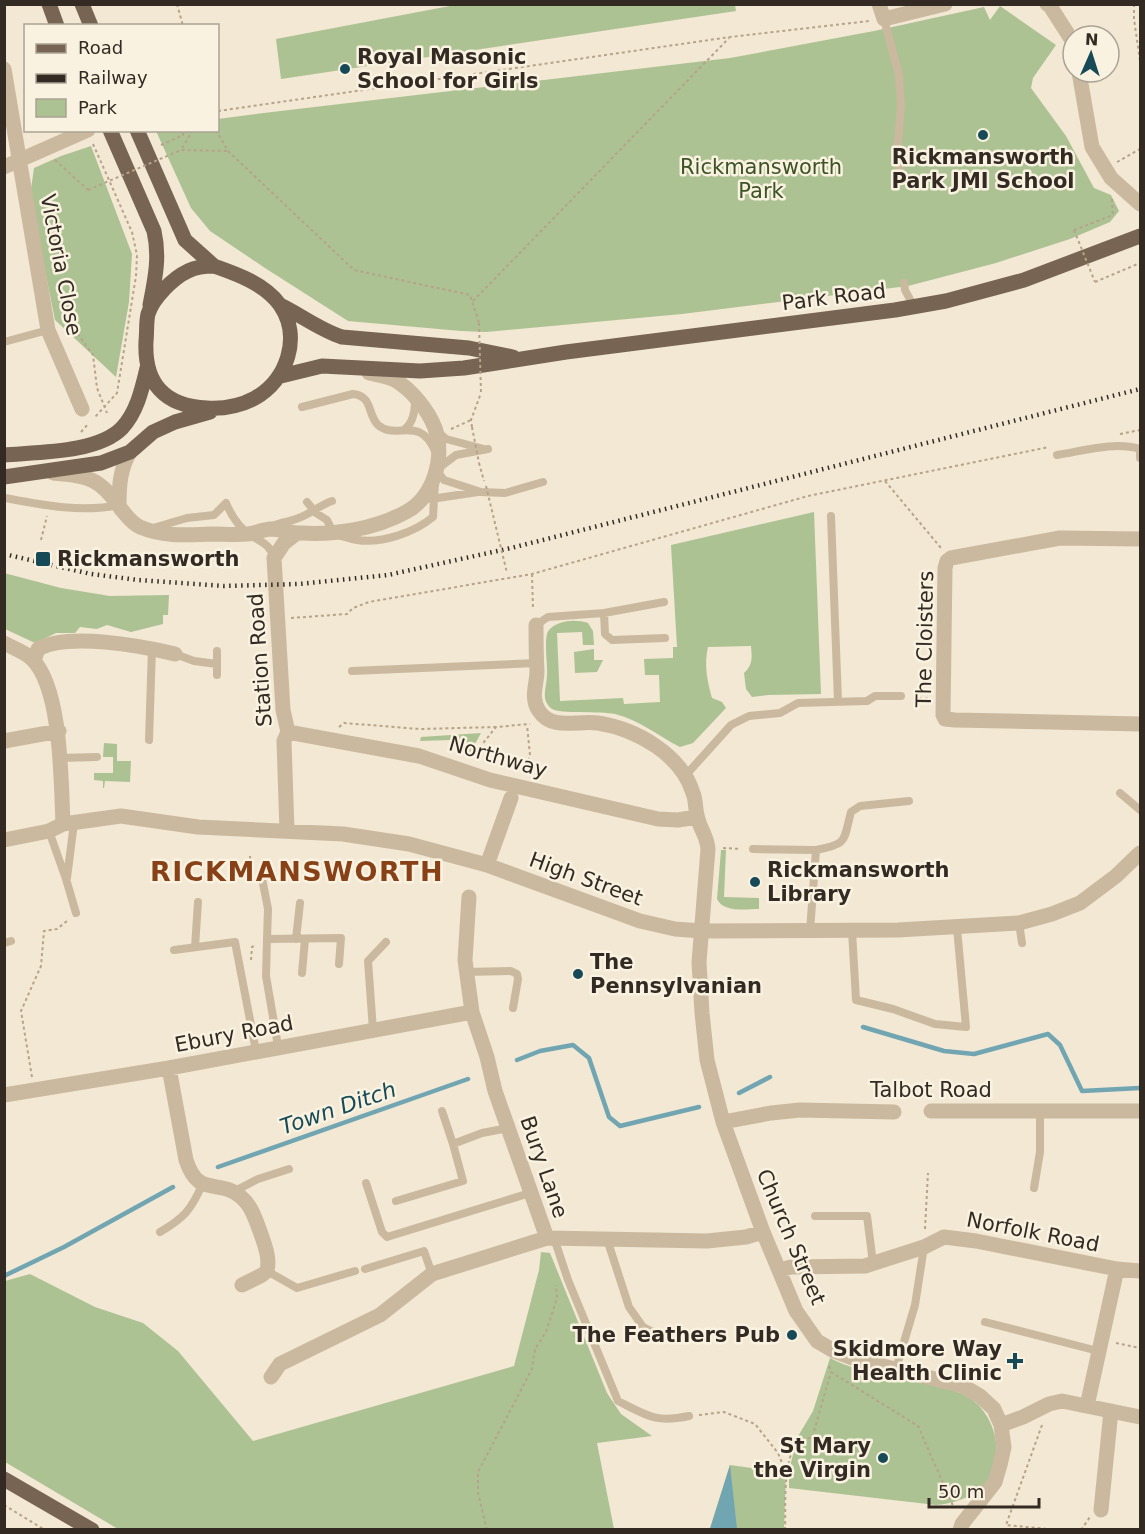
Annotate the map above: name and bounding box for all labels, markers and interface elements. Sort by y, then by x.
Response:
legend [24,24,219,132]
north arrow [1061,24,1121,84]
text: N [1085,30,1099,49]
text: Road [78,37,123,58]
place label: Royal Masonic School for Girls [357,45,539,93]
marker: Royal Masonic School for Girls [338,62,352,76]
text: Railway [78,67,148,88]
text: Park [78,97,117,118]
marker: Rickmansworth Park JMI School [976,128,990,142]
place label: Rickmansworth Park JMI School [891,145,1075,193]
park label: Rickmansworth Park [680,155,842,203]
street label: Victoria Close [36,192,86,338]
street label: Park Road [781,279,887,315]
place label: Rickmansworth [57,547,239,571]
marker: Rickmansworth [34,550,52,568]
street label: The Cloisters [912,571,938,708]
street label: Station Road [243,592,277,728]
street label: Northway [446,732,550,782]
street label: High Street [526,847,646,911]
district label: RICKMANSWORTH [150,856,444,887]
place label: Rickmansworth Library [767,858,949,906]
marker: Rickmansworth Library [748,875,762,889]
place label: The Pennsylvanian [590,950,762,998]
marker: The Pennsylvanian [571,967,585,981]
street label: Ebury Road [173,1011,295,1057]
water label: Town Ditch [277,1077,399,1139]
street label: Talbot Road [869,1078,992,1102]
street label: Bury Lane [515,1113,573,1221]
street label: Church Street [752,1166,830,1308]
street label: Norfolk Road [965,1207,1101,1257]
place label: The Feathers Pub [572,1323,780,1347]
marker: The Feathers Pub [785,1328,799,1342]
place label: Skidmore Way Health Clinic [833,1337,1002,1385]
marker: Skidmore Way Health Clinic [1006,1352,1024,1370]
place label: St Mary the Virgin [754,1434,871,1482]
marker: St Mary the Virgin [876,1451,890,1465]
scale bar [929,1471,1038,1509]
text: 50 m [938,1481,984,1502]

